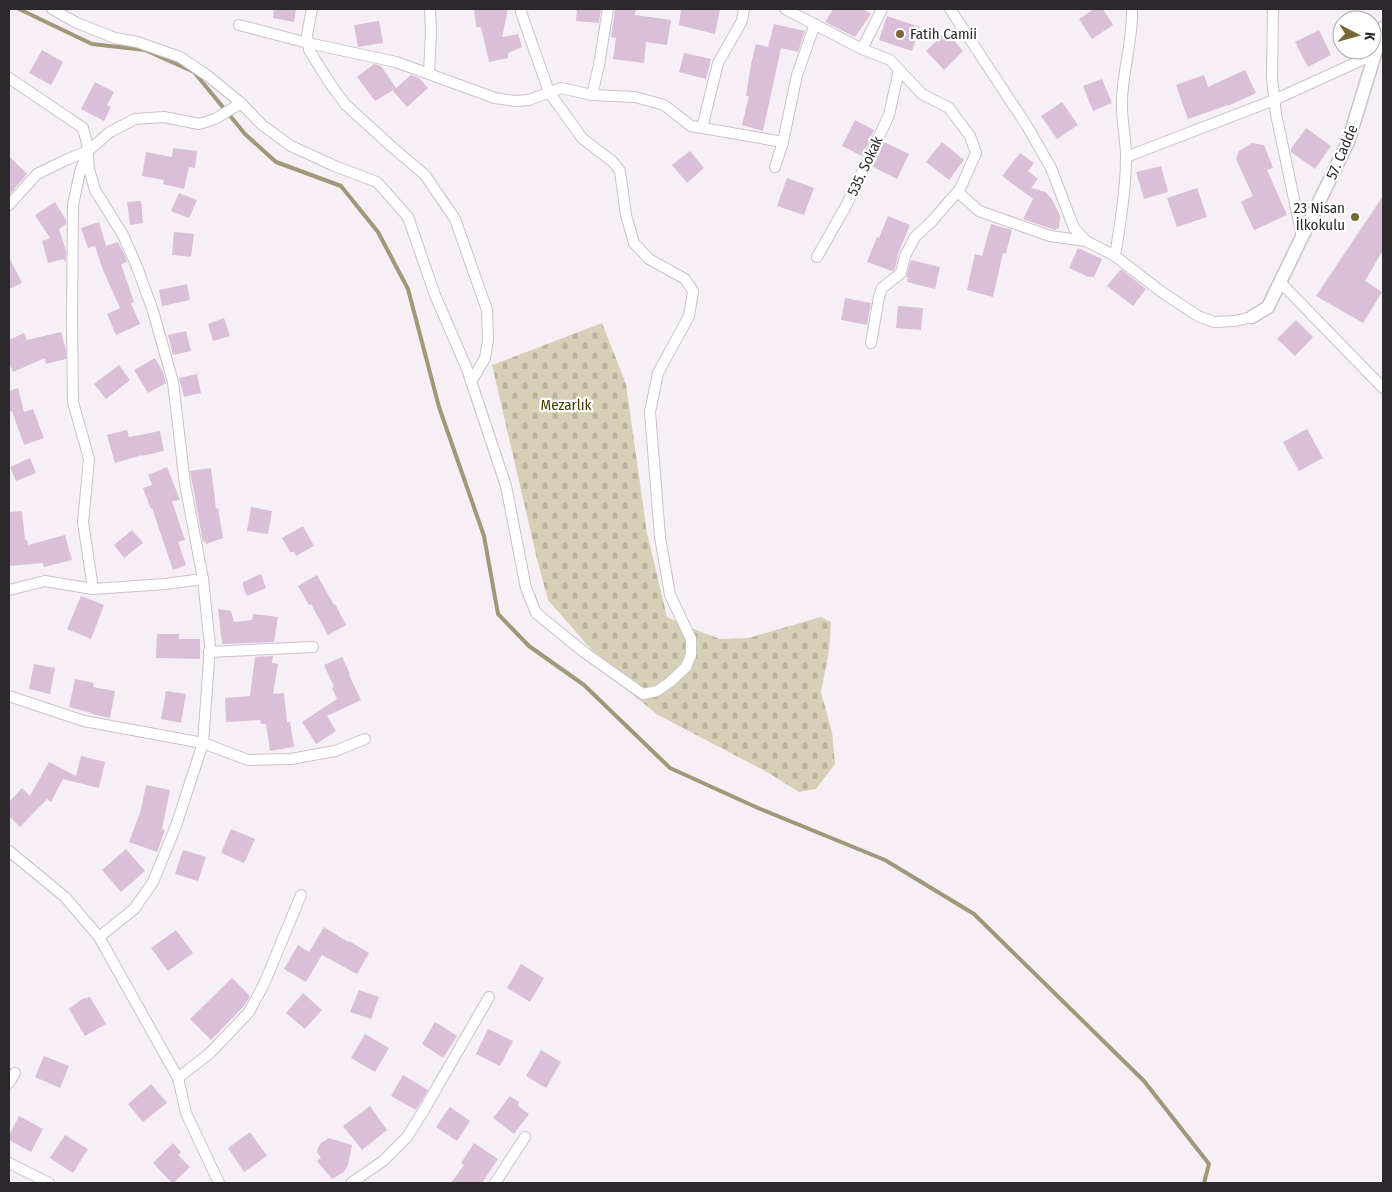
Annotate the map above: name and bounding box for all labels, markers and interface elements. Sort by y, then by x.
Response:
north arrow [1332,10,1382,60]
place label: Fatih Camii [910,25,977,43]
marker: Fatih Camii [894,28,906,40]
text: K [1360,31,1378,42]
street label: 57. Cadde [1322,122,1362,182]
street label: 535. Sokak [843,133,887,199]
place label: 23 Nisan İlkokulu [1294,199,1345,234]
marker: 23 Nisan İlkokulu [1349,211,1361,223]
park label: Mezarlık [540,396,592,414]

